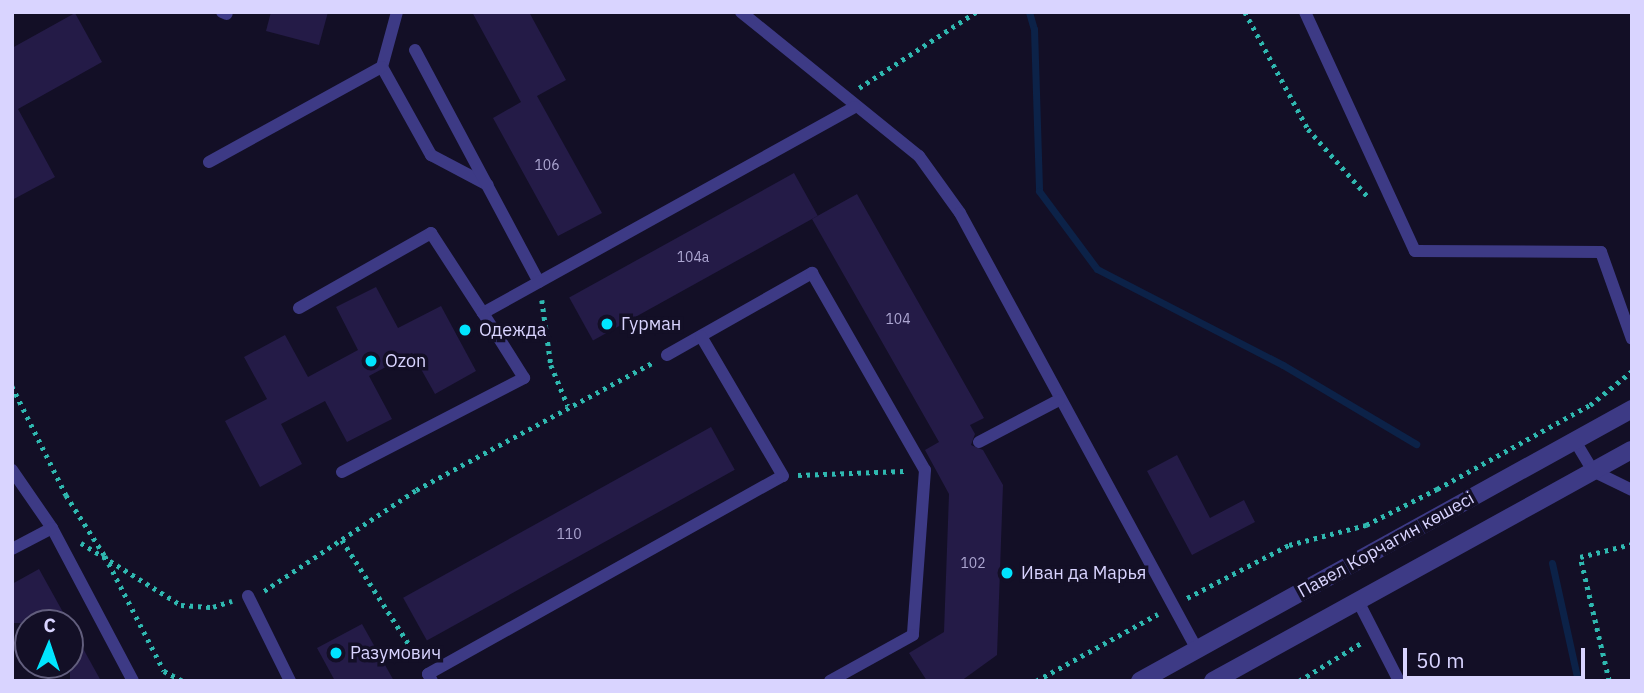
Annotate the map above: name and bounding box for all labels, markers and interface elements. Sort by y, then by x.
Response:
house number: 106 [534,157,560,173]
house number: 104а [677,249,709,265]
house number: 104 [885,311,911,327]
place label: Гурман [621,313,681,335]
marker: Гурман [599,316,615,332]
place label: Одежда [479,319,546,341]
marker: Одежда [457,322,473,338]
place label: Ozon [385,350,426,372]
marker: Ozon [363,353,379,369]
street label: Павел Корчагин көшесі [1294,487,1478,603]
house number: 110 [556,526,582,542]
house number: 102 [960,555,986,571]
place label: Иван да Марья [1021,562,1146,584]
marker: Иван да Марья [999,565,1015,581]
north arrow [14,609,84,679]
text: С [43,613,56,637]
scale bar [1406,634,1588,678]
place label: Разумович [350,642,441,664]
marker: Разумович [328,645,344,661]
text: 50 m [1416,646,1465,674]

